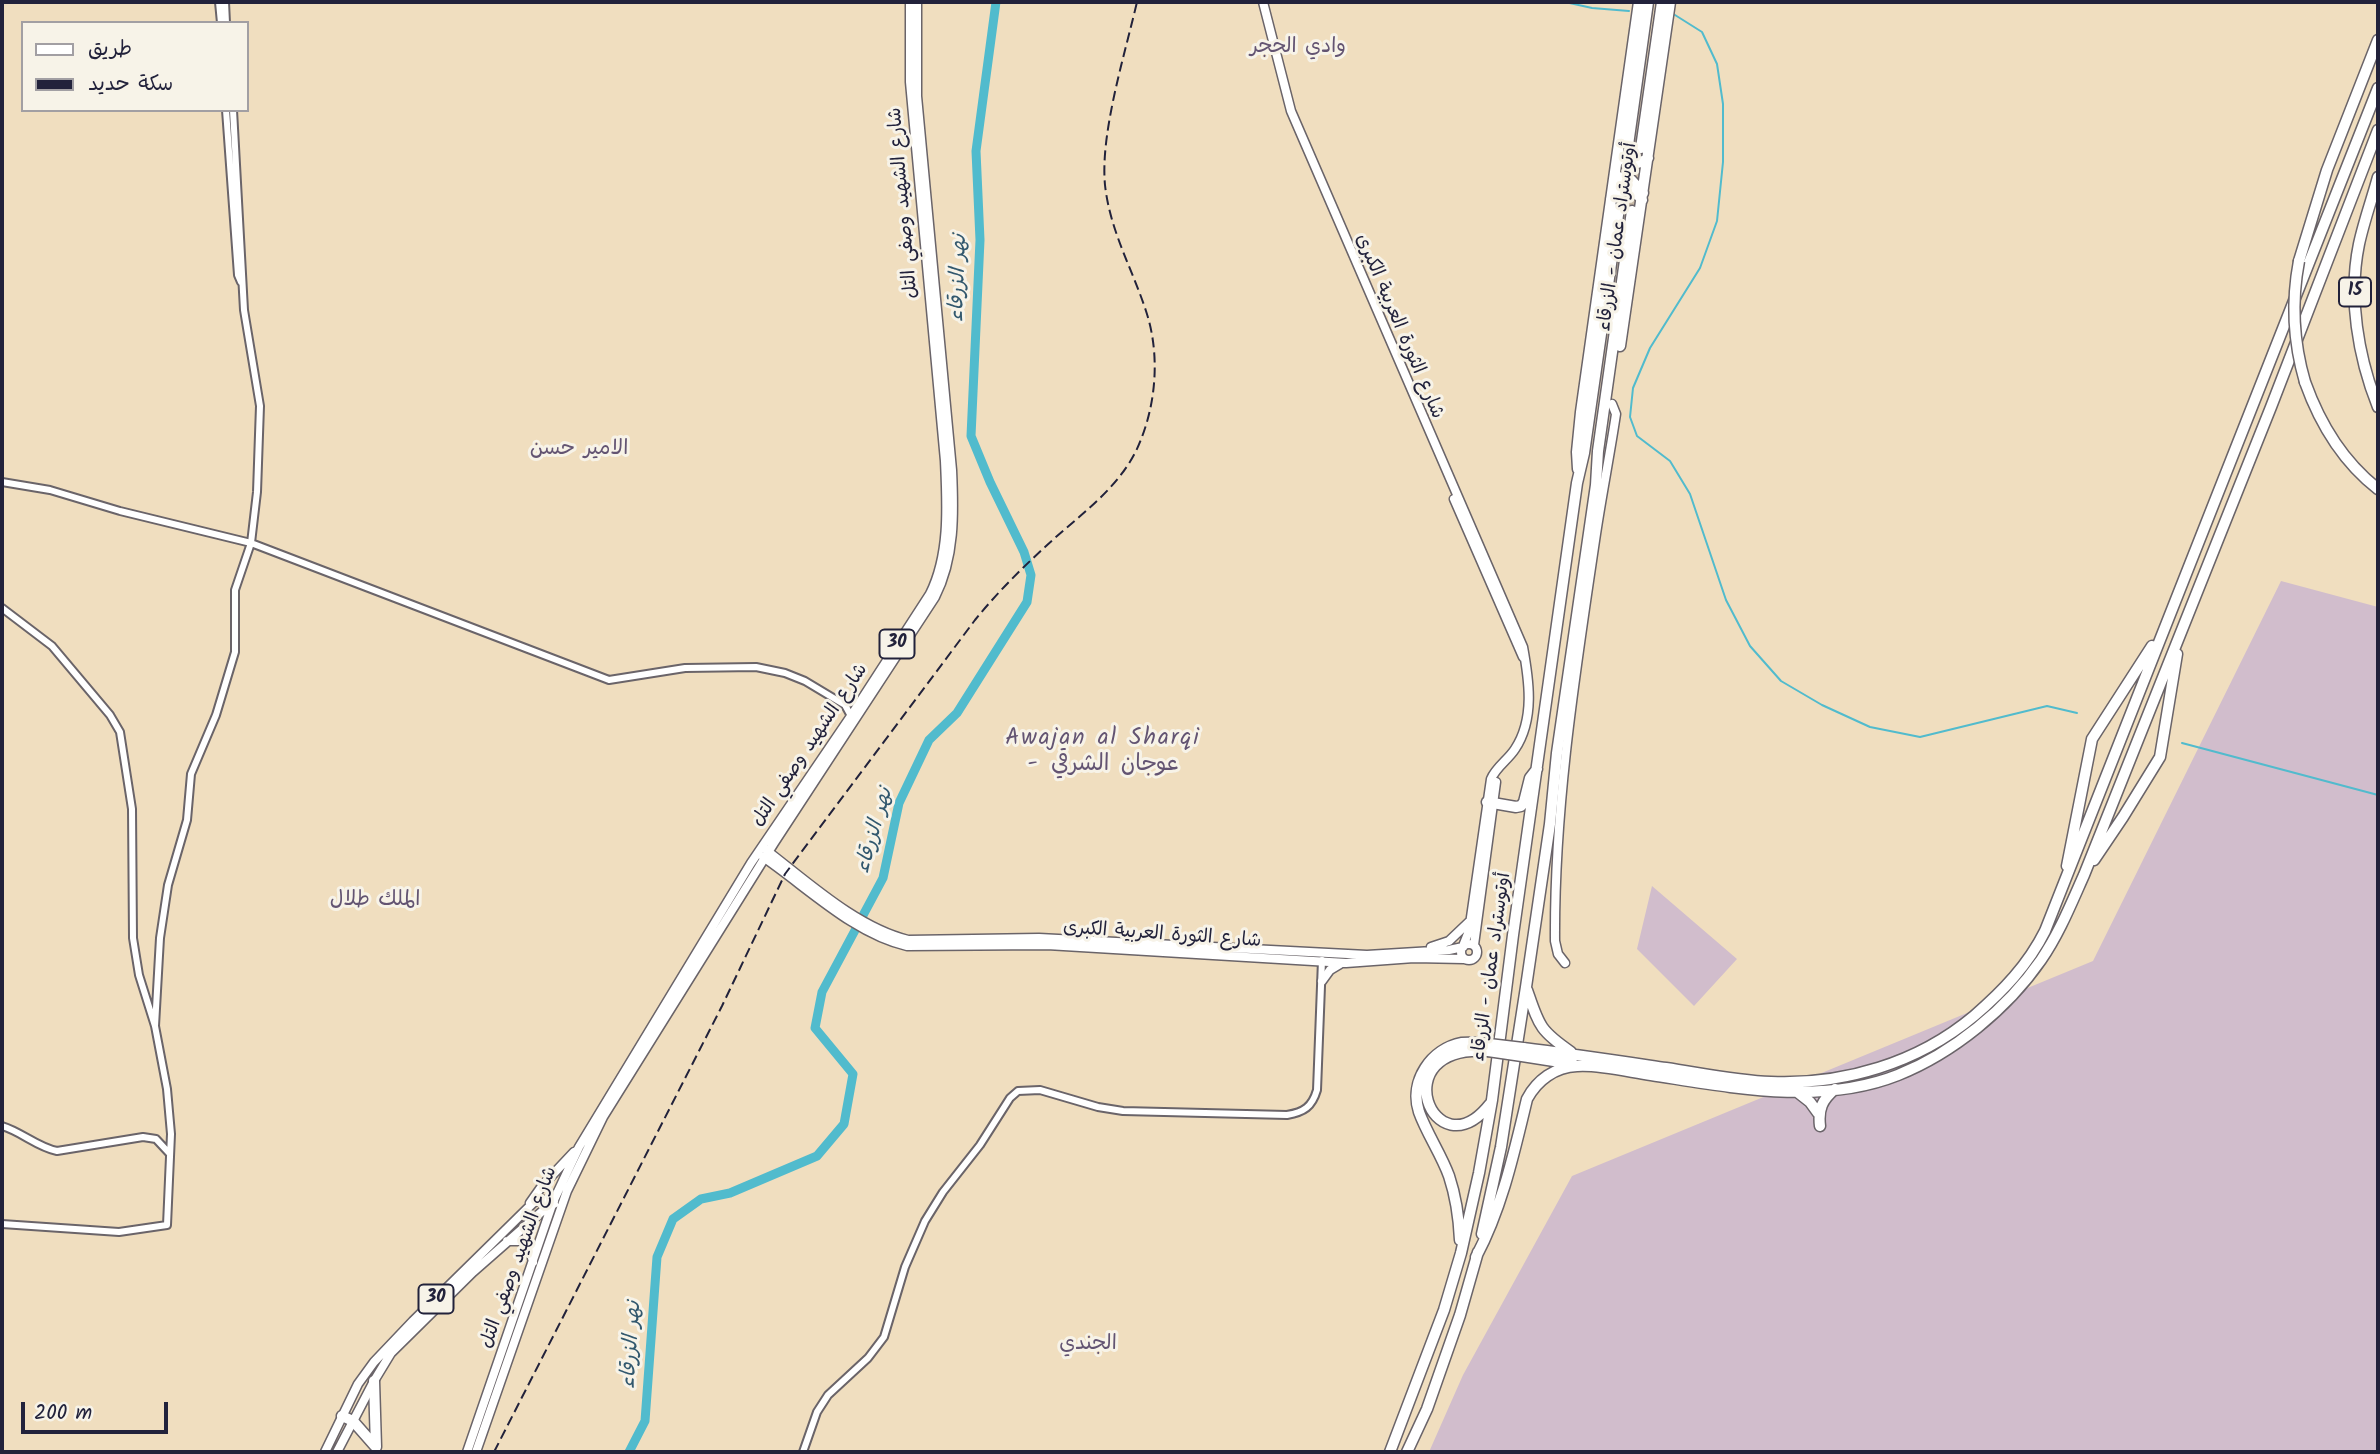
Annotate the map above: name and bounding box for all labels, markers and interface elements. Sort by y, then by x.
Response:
legend [21,21,248,112]
text: طريق [88,33,132,66]
district label: وادي الحجر [1250,35,1346,61]
text: سكة حديد [88,68,173,101]
street label: شارع الشهيد وصفي التل [885,106,925,300]
street label: أوتوستراد عمان - الزرقاء [1594,141,1644,333]
street label: شارع الثورة العربية الكبرى [1349,231,1447,423]
water label: نهر الزرقاء [946,234,974,322]
road number: 15 [2339,278,2371,306]
district label: الامير حسن [530,437,628,463]
road number: 30 [880,630,914,658]
street label: شارع الشهيد وصفي التل [748,660,874,832]
district label: Awajan al Sharqi - عوجان الشرقي [1007,726,1199,780]
water label: نهر الزرقاء [852,785,900,877]
street label: أوتوستراد عمان - الزرقاء [1468,871,1518,1063]
district label: الملك طلال [330,888,420,914]
street label: شارع الثورة العربية الكبرى [1062,918,1262,954]
street label: شارع الشهيد وصفي التل [476,1164,564,1352]
road number: 30 [418,1284,453,1314]
water label: نهر الزرقاء [617,1300,649,1390]
district label: الجندي [1059,1332,1117,1358]
scale bar [24,1388,172,1432]
text: 200 m [34,1397,92,1430]

